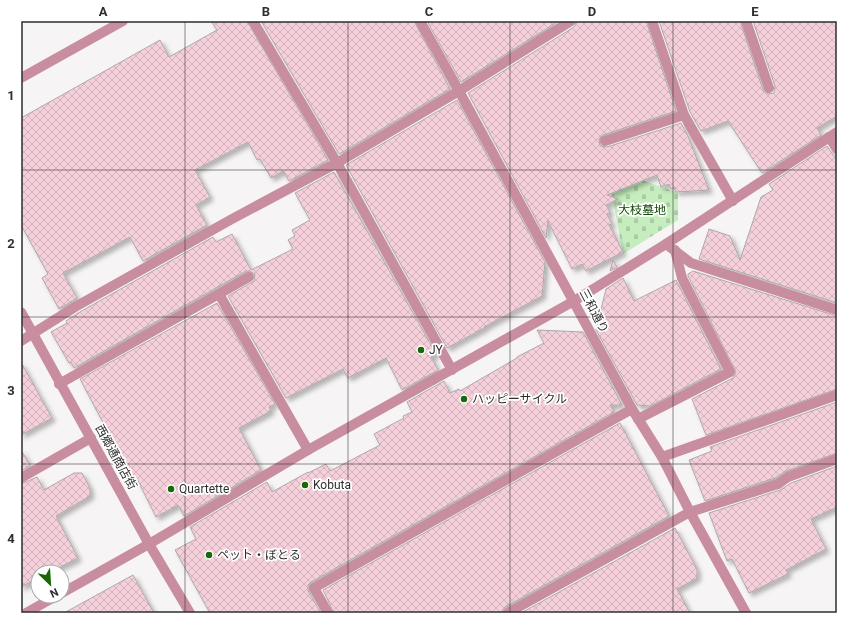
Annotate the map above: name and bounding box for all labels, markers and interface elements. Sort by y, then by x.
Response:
text: A [99,4,108,19]
text: B [262,4,270,19]
text: C [425,4,434,19]
text: D [588,4,596,19]
text: E [751,4,759,19]
text: 1 [7,88,15,103]
park label: 大枝墓地 [618,203,666,217]
text: 2 [7,236,15,251]
street label: 三和通り [577,287,611,335]
place label: JY [429,343,444,357]
marker: JY [416,345,426,355]
text: 3 [7,383,15,398]
place label: ハッピーサイクル [472,392,567,406]
marker: ハッピーサイクル [459,394,469,404]
street label: 西郷通商店街 [92,422,140,492]
place label: Kobuta [313,478,351,492]
marker: Kobuta [300,480,310,490]
place label: Quartette [179,482,229,496]
marker: Quartette [166,484,176,494]
text: 4 [7,531,15,546]
place label: ペット・ぼとる [217,548,301,562]
marker: ペット・ぼとる [204,550,214,560]
north arrow [30,564,70,604]
text: N [48,585,60,600]

